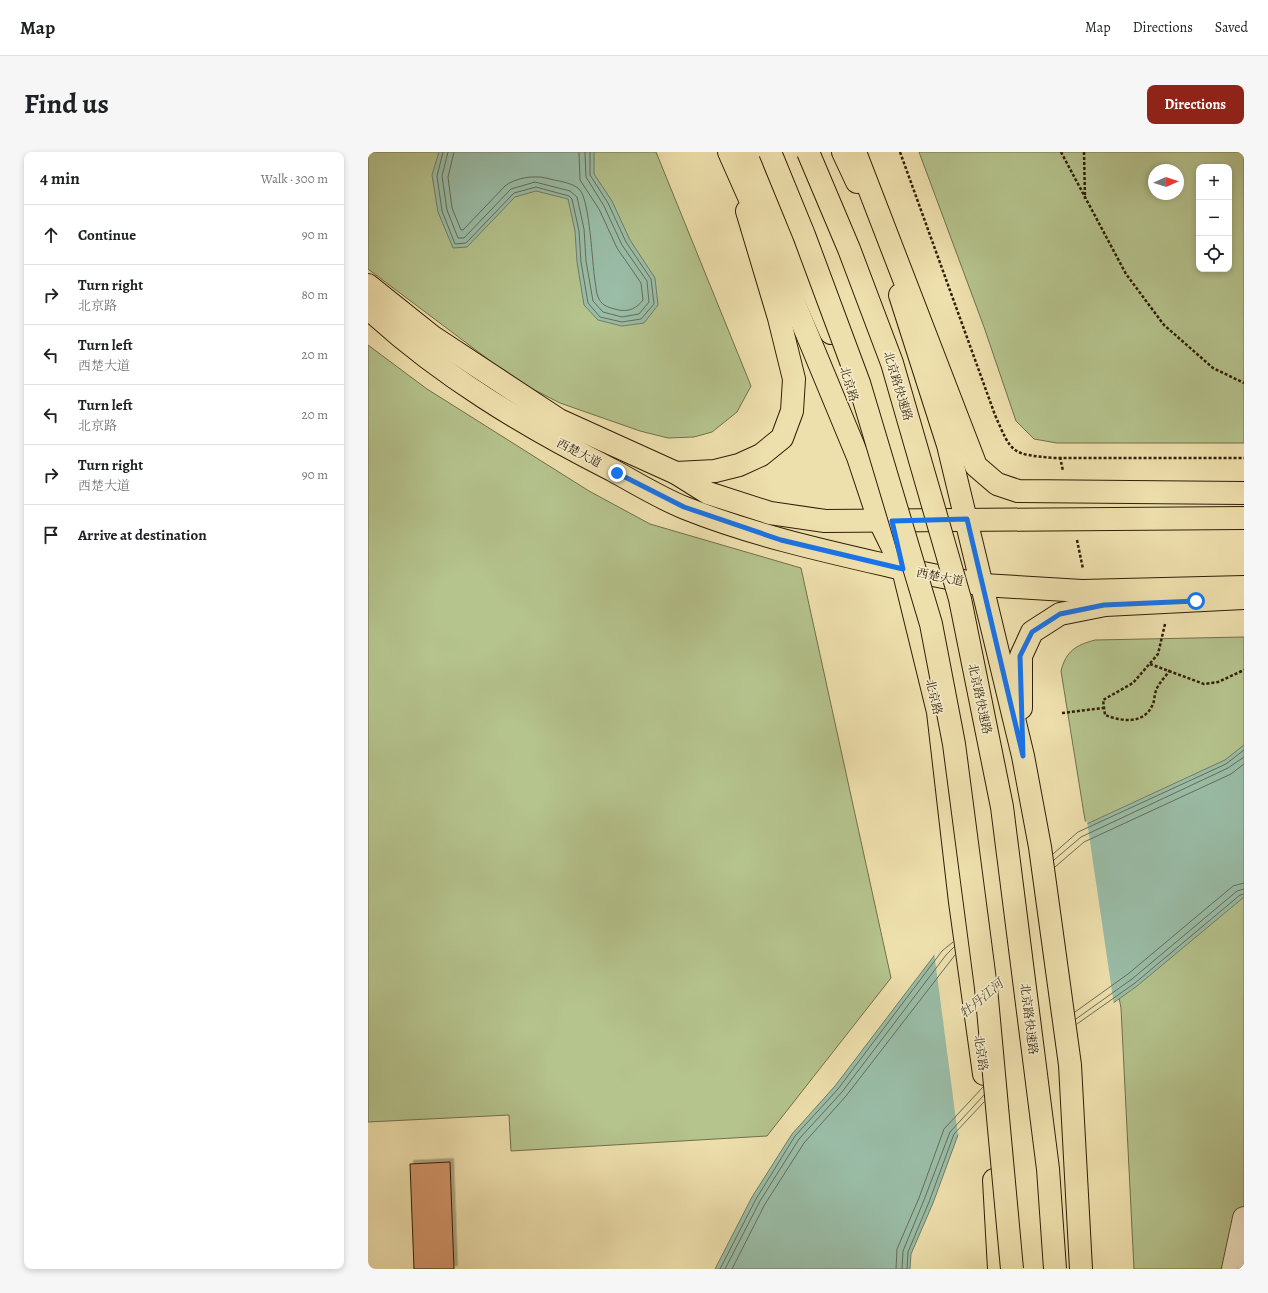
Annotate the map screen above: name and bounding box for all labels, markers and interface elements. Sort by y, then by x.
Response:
text: Map [20,15,55,41]
text: Map [1085,18,1111,37]
text: Directions [1133,18,1193,37]
text: Saved [1215,18,1248,37]
text: Find us [24,85,109,123]
button: Directions [1147,85,1244,124]
north arrow [1148,164,1184,200]
map controls [1196,164,1232,272]
button: + [1196,164,1232,200]
text: 4 min [40,167,80,190]
text: Walk · 300 m [261,170,328,187]
button: − [1196,200,1232,236]
icon: ahead [40,224,62,246]
text: Continue [78,225,136,245]
text: 90 m [302,226,328,243]
button: locate [1196,236,1232,272]
text: Turn right [78,275,143,295]
icon: right [40,284,62,306]
text: 80 m [301,286,328,303]
text: 北京路 [78,297,117,314]
text: Turn left [78,335,133,355]
icon: left [40,344,62,366]
text: 20 m [302,346,328,363]
street label: 北京路快速路 [880,349,916,423]
text: 西楚大道 [78,357,130,374]
street label: 北京路 [836,364,862,404]
text: Turn left [78,395,133,415]
icon: left [40,404,62,426]
text: 20 m [302,406,328,423]
text: 北京路 [78,417,117,434]
street label: 西楚大道 [554,435,604,471]
text: Turn right [78,455,143,475]
icon: right [40,464,62,486]
route end [608,464,626,482]
text: 90 m [302,466,328,483]
text: 西楚大道 [78,477,130,494]
icon: arrive [40,524,62,546]
text: Arrive at destination [78,525,207,545]
street label: 西楚大道 [915,565,965,589]
route start [1187,592,1205,610]
street label: 北京路快速路 [965,662,995,736]
street label: 北京路 [922,678,946,716]
water label: 牡丹江河 [956,974,1008,1022]
street label: 北京路快速路 [1017,982,1041,1056]
street label: 北京路 [971,1034,991,1072]

